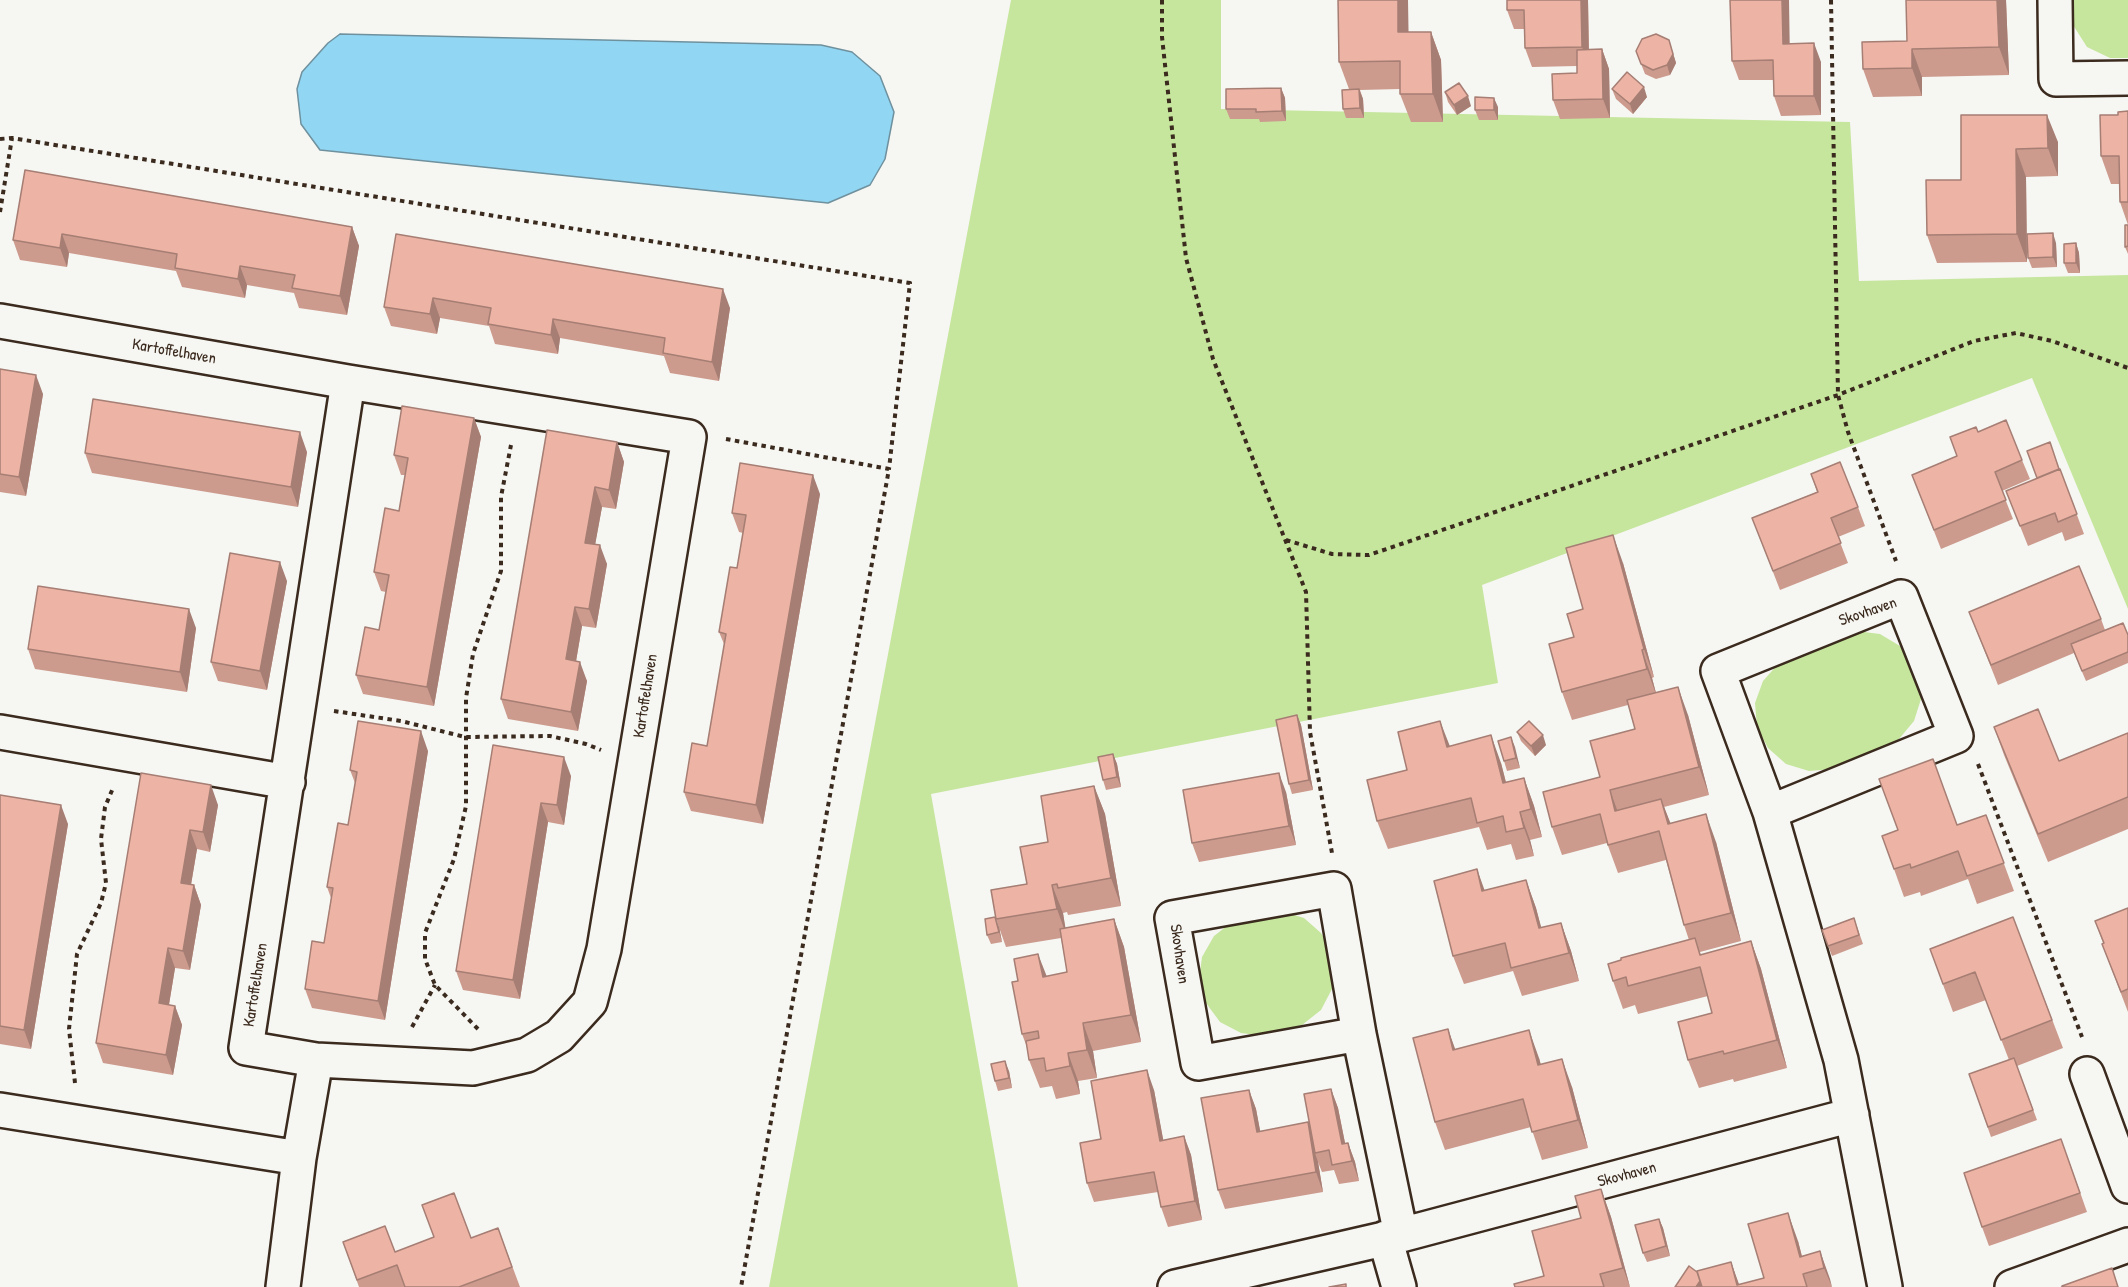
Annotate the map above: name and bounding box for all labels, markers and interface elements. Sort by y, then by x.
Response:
street label: Kartoffelhaven [131,335,217,369]
street label: Skovhaven [1837,593,1899,631]
street label: Kartoffelhaven [630,653,662,739]
street label: Skovhaven [1165,923,1193,985]
street label: Kartoffelhaven [240,942,272,1028]
street label: Skovhaven [1596,1158,1658,1192]

